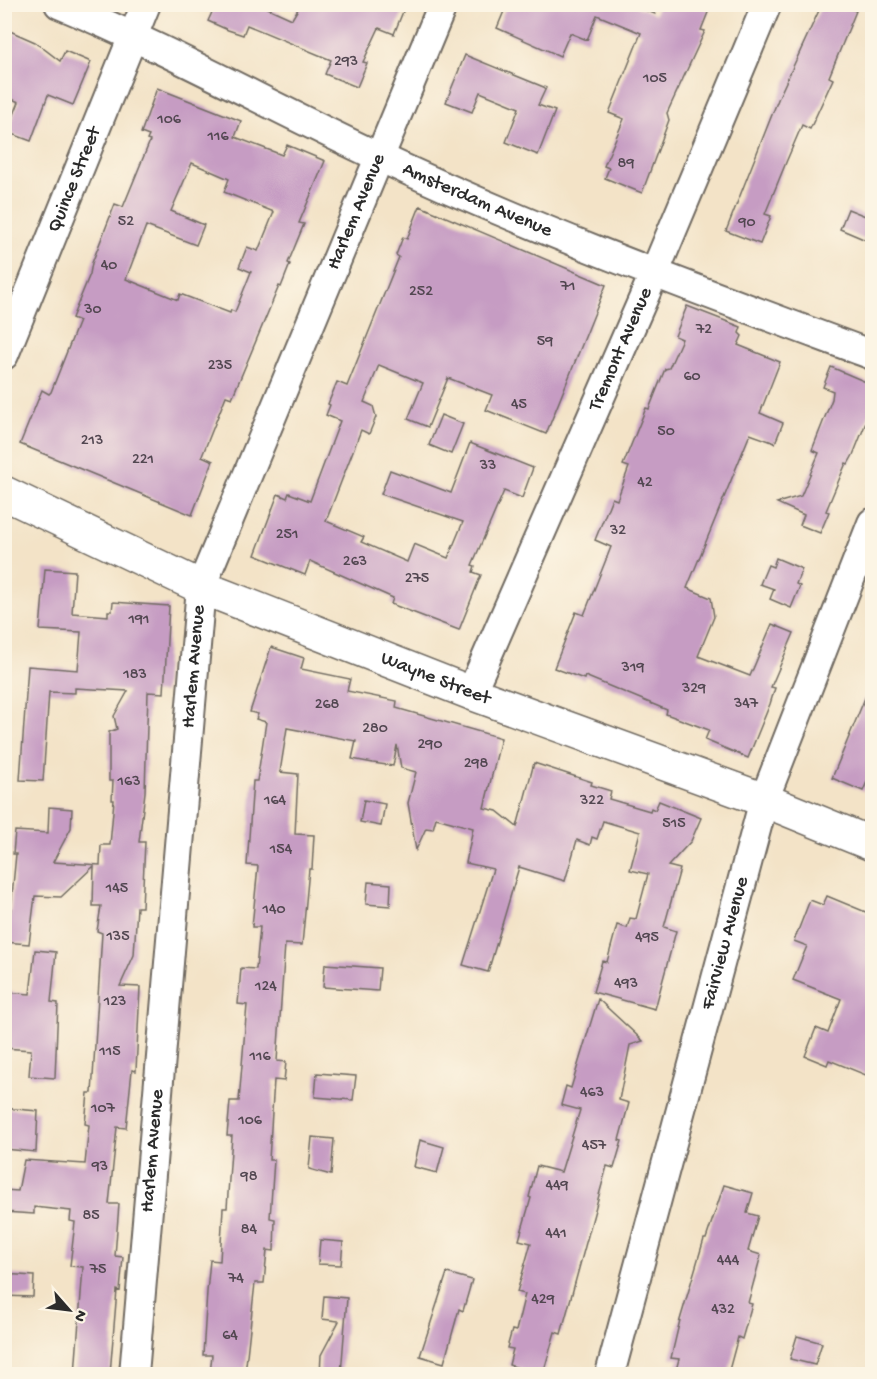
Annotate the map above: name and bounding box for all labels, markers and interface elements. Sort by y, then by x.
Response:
house number: 293 [334,53,358,72]
house number: 105 [642,70,667,89]
house number: 106 [156,111,182,130]
street label: Quince Street [43,122,107,236]
house number: 116 [206,128,229,147]
street label: Harlem Avenue [322,150,391,273]
house number: 89 [618,155,634,174]
street label: Amsterdam Avenue [399,158,556,243]
house number: 52 [118,213,134,232]
house number: 90 [737,214,756,233]
house number: 40 [101,257,117,276]
house number: 71 [560,278,575,297]
house number: 252 [409,283,433,302]
street label: Tremont Avenue [584,283,658,416]
house number: 30 [83,301,102,320]
house number: 72 [695,321,712,340]
house number: 59 [537,333,553,352]
house number: 235 [208,357,232,376]
house number: 60 [683,368,701,387]
house number: 45 [511,396,527,415]
house number: 50 [657,423,675,442]
house number: 213 [81,432,103,451]
house number: 221 [132,451,154,470]
house number: 33 [479,457,496,476]
house number: 42 [637,474,653,493]
house number: 32 [609,522,626,541]
house number: 251 [276,526,298,545]
house number: 263 [343,553,367,572]
house number: 275 [405,570,429,589]
street label: Harlem Avenue [178,603,211,729]
house number: 191 [128,611,149,630]
street label: Wayne Street [377,647,495,711]
house number: 319 [621,659,644,678]
house number: 183 [122,666,147,685]
house number: 329 [681,680,706,699]
house number: 347 [733,695,759,714]
house number: 268 [315,696,340,715]
house number: 280 [362,720,388,739]
house number: 290 [418,736,442,755]
house number: 298 [464,755,489,774]
house number: 163 [117,773,140,792]
house number: 164 [263,792,287,811]
house number: 322 [579,792,604,811]
house number: 515 [662,815,686,834]
house number: 154 [269,841,293,860]
street label: Fairview Avenue [696,874,755,1013]
house number: 145 [105,880,128,899]
house number: 140 [261,901,286,920]
house number: 135 [105,928,130,947]
house number: 495 [635,929,659,948]
house number: 493 [614,975,638,994]
house number: 124 [254,978,277,997]
house number: 123 [103,993,126,1012]
house number: 115 [98,1043,121,1062]
house number: 116 [248,1048,271,1067]
house number: 463 [580,1084,604,1103]
street label: Harlem Avenue [136,1088,170,1213]
house number: 107 [90,1100,116,1119]
house number: 106 [237,1112,263,1131]
house number: 457 [582,1137,607,1156]
house number: 93 [91,1158,108,1177]
house number: 98 [240,1168,258,1187]
house number: 449 [545,1177,569,1196]
house number: 85 [82,1207,100,1226]
house number: 84 [241,1221,258,1240]
house number: 441 [545,1225,567,1244]
house number: 444 [717,1252,740,1271]
house number: 75 [89,1261,106,1280]
house number: 74 [227,1270,244,1289]
north arrow [39,1280,99,1340]
house number: 429 [531,1291,555,1310]
house number: 432 [711,1301,735,1320]
text: N [68,1306,90,1325]
house number: 64 [222,1327,238,1346]

